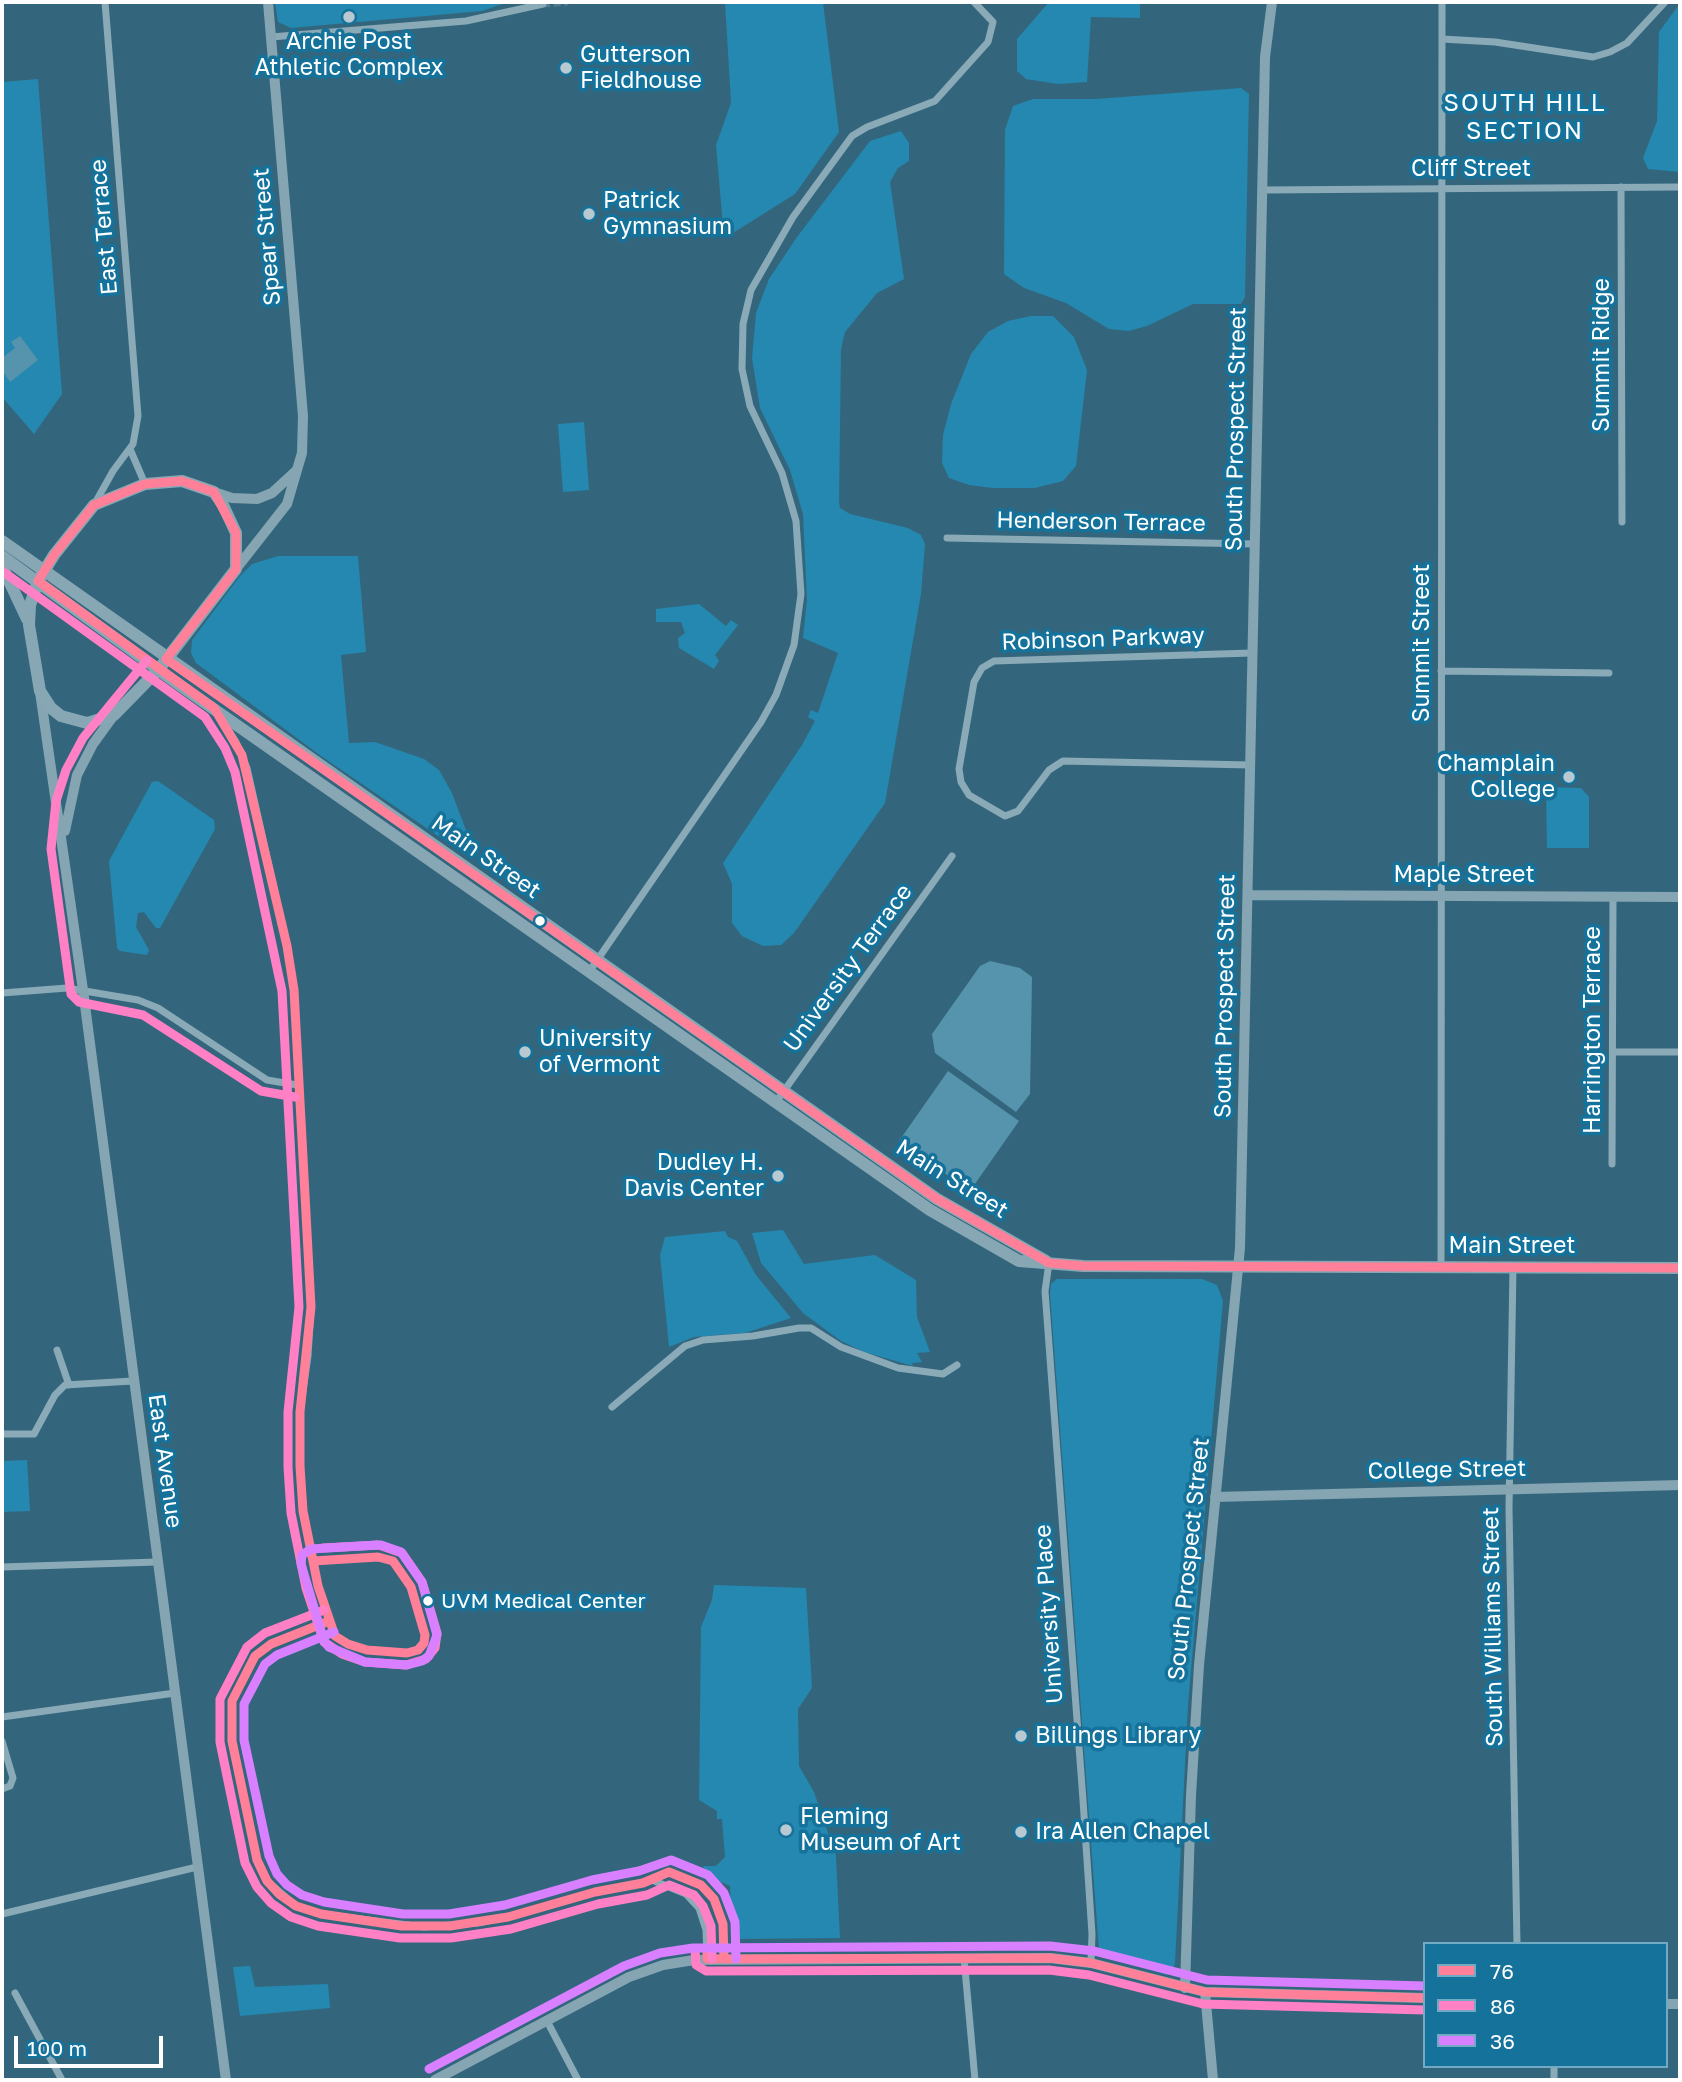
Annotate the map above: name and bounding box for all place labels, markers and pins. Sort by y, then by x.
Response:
marker: Archie Post Athletic Complex [341,9,357,25]
place label: Archie Post Athletic Complex [255,28,443,82]
place label: Gutterson Fieldhouse [580,41,702,95]
marker: Gutterson Fieldhouse [558,60,574,76]
place label: Patrick Gymnasium [603,187,732,241]
marker: Patrick Gymnasium [581,206,597,222]
place label: Champlain College [1437,750,1555,804]
marker: Champlain College [1561,769,1577,785]
unlabelled marker [533,914,547,928]
place label: University of Vermont [539,1025,660,1079]
marker: University of Vermont [517,1044,533,1060]
place label: Dudley H. Davis Center [624,1149,764,1203]
marker: Dudley H. Davis Center [770,1168,786,1184]
place label: UVM Medical Center [441,1588,646,1614]
marker: UVM Medical Center [421,1594,435,1608]
place label: Billings Library [1035,1722,1201,1750]
marker: Billings Library [1013,1728,1029,1744]
place label: Fleming Museum of Art [800,1803,961,1857]
place label: Ira Allen Chapel [1035,1818,1210,1846]
marker: Fleming Museum of Art [778,1822,794,1838]
marker: Ira Allen Chapel [1013,1824,1029,1840]

